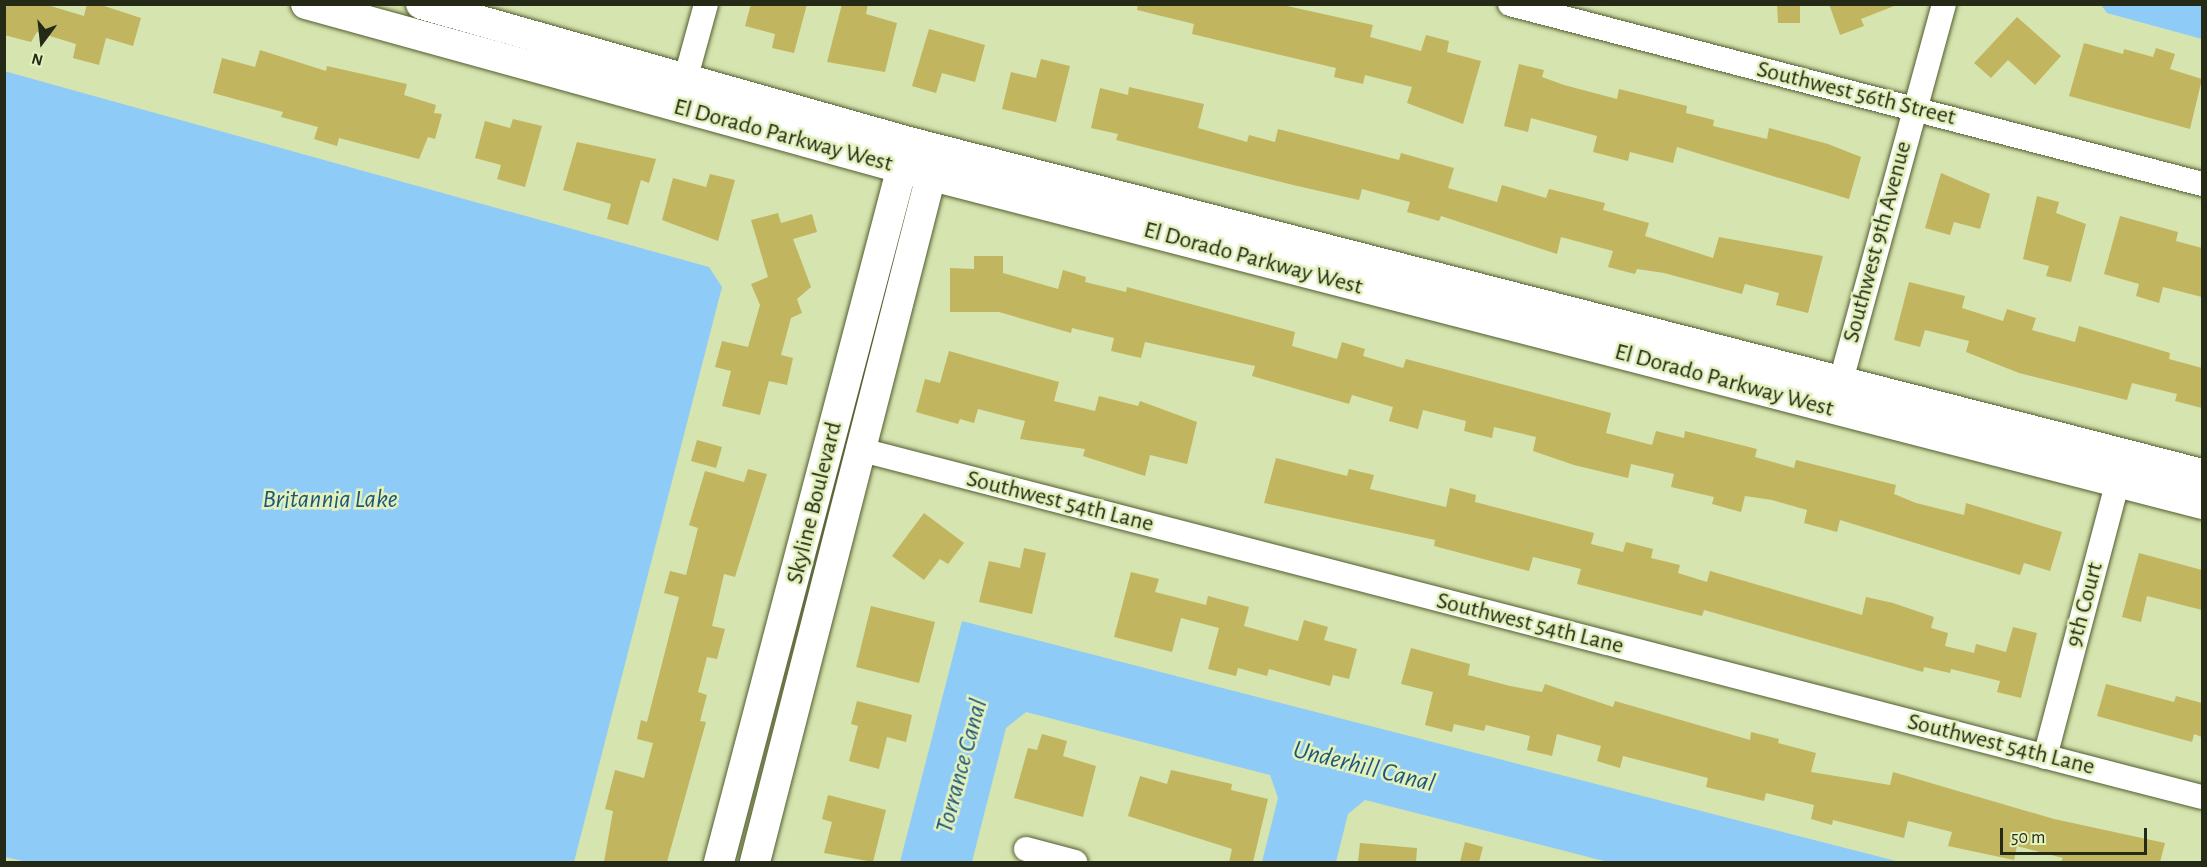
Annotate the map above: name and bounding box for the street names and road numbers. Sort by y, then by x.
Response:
street label: Southwest 56th Street [1754,55,1958,133]
street label: El Dorado Parkway West [670,93,896,179]
street label: Southwest 9th Avenue [1837,138,1919,346]
street label: El Dorado Parkway West [1140,216,1366,302]
street label: El Dorado Parkway West [1611,338,1837,424]
street label: Skyline Boulevard [781,419,849,587]
street label: Southwest 54th Lane [963,465,1157,539]
street label: 9th Court [2060,559,2110,651]
street label: Southwest 54th Lane [1433,587,1627,661]
street label: Southwest 54th Lane [1904,708,2098,782]

